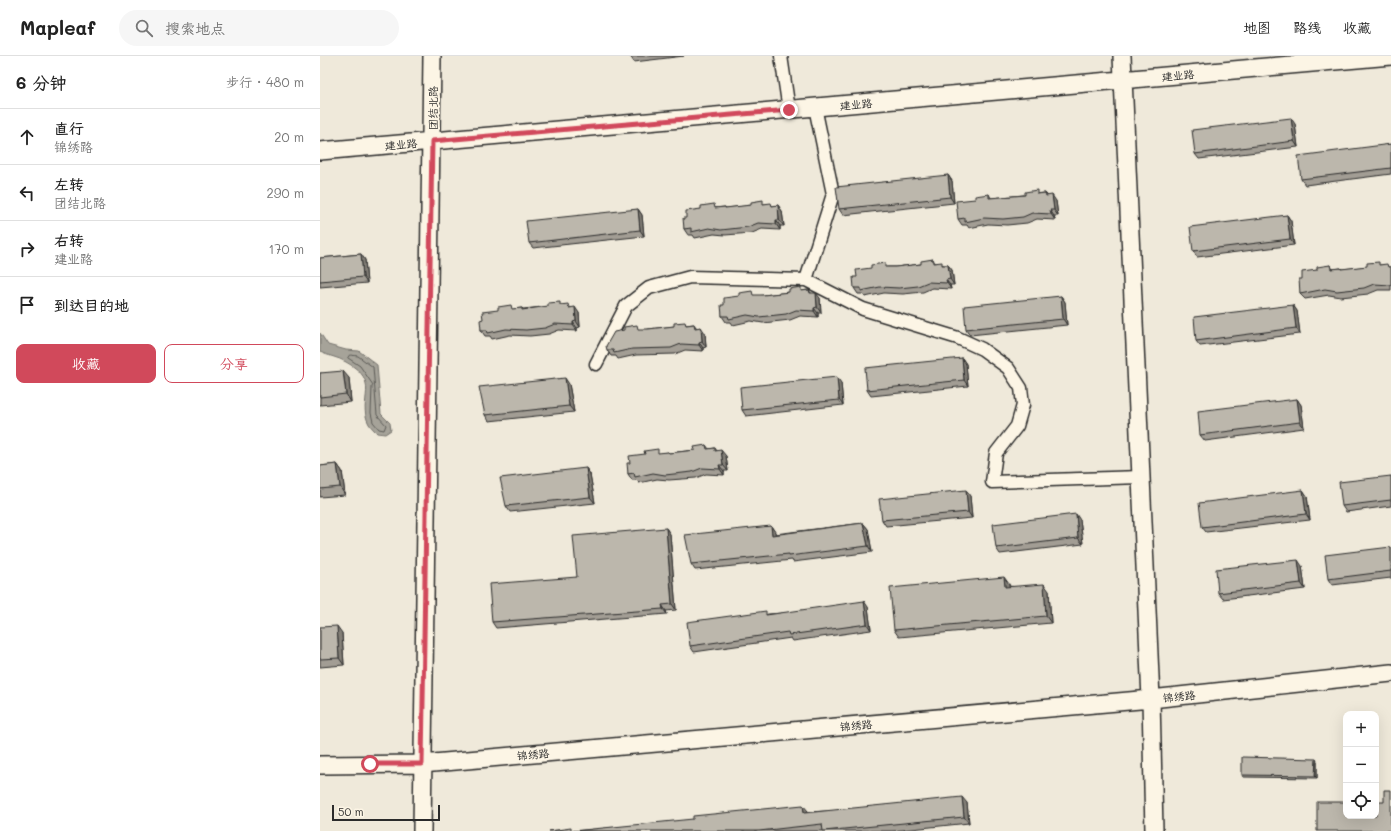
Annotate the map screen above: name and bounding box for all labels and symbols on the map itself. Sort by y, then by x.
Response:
street label: 建业路 [1161,66,1195,84]
street label: 团结北路 [425,86,440,130]
street label: 建业路 [839,95,873,113]
route end [780,101,798,119]
street label: 建业路 [384,135,418,153]
street label: 锦绣路 [1162,687,1196,705]
street label: 锦绣路 [839,716,873,734]
street label: 锦绣路 [516,745,550,763]
route start [361,755,379,773]
scale bar [332,803,440,822]

